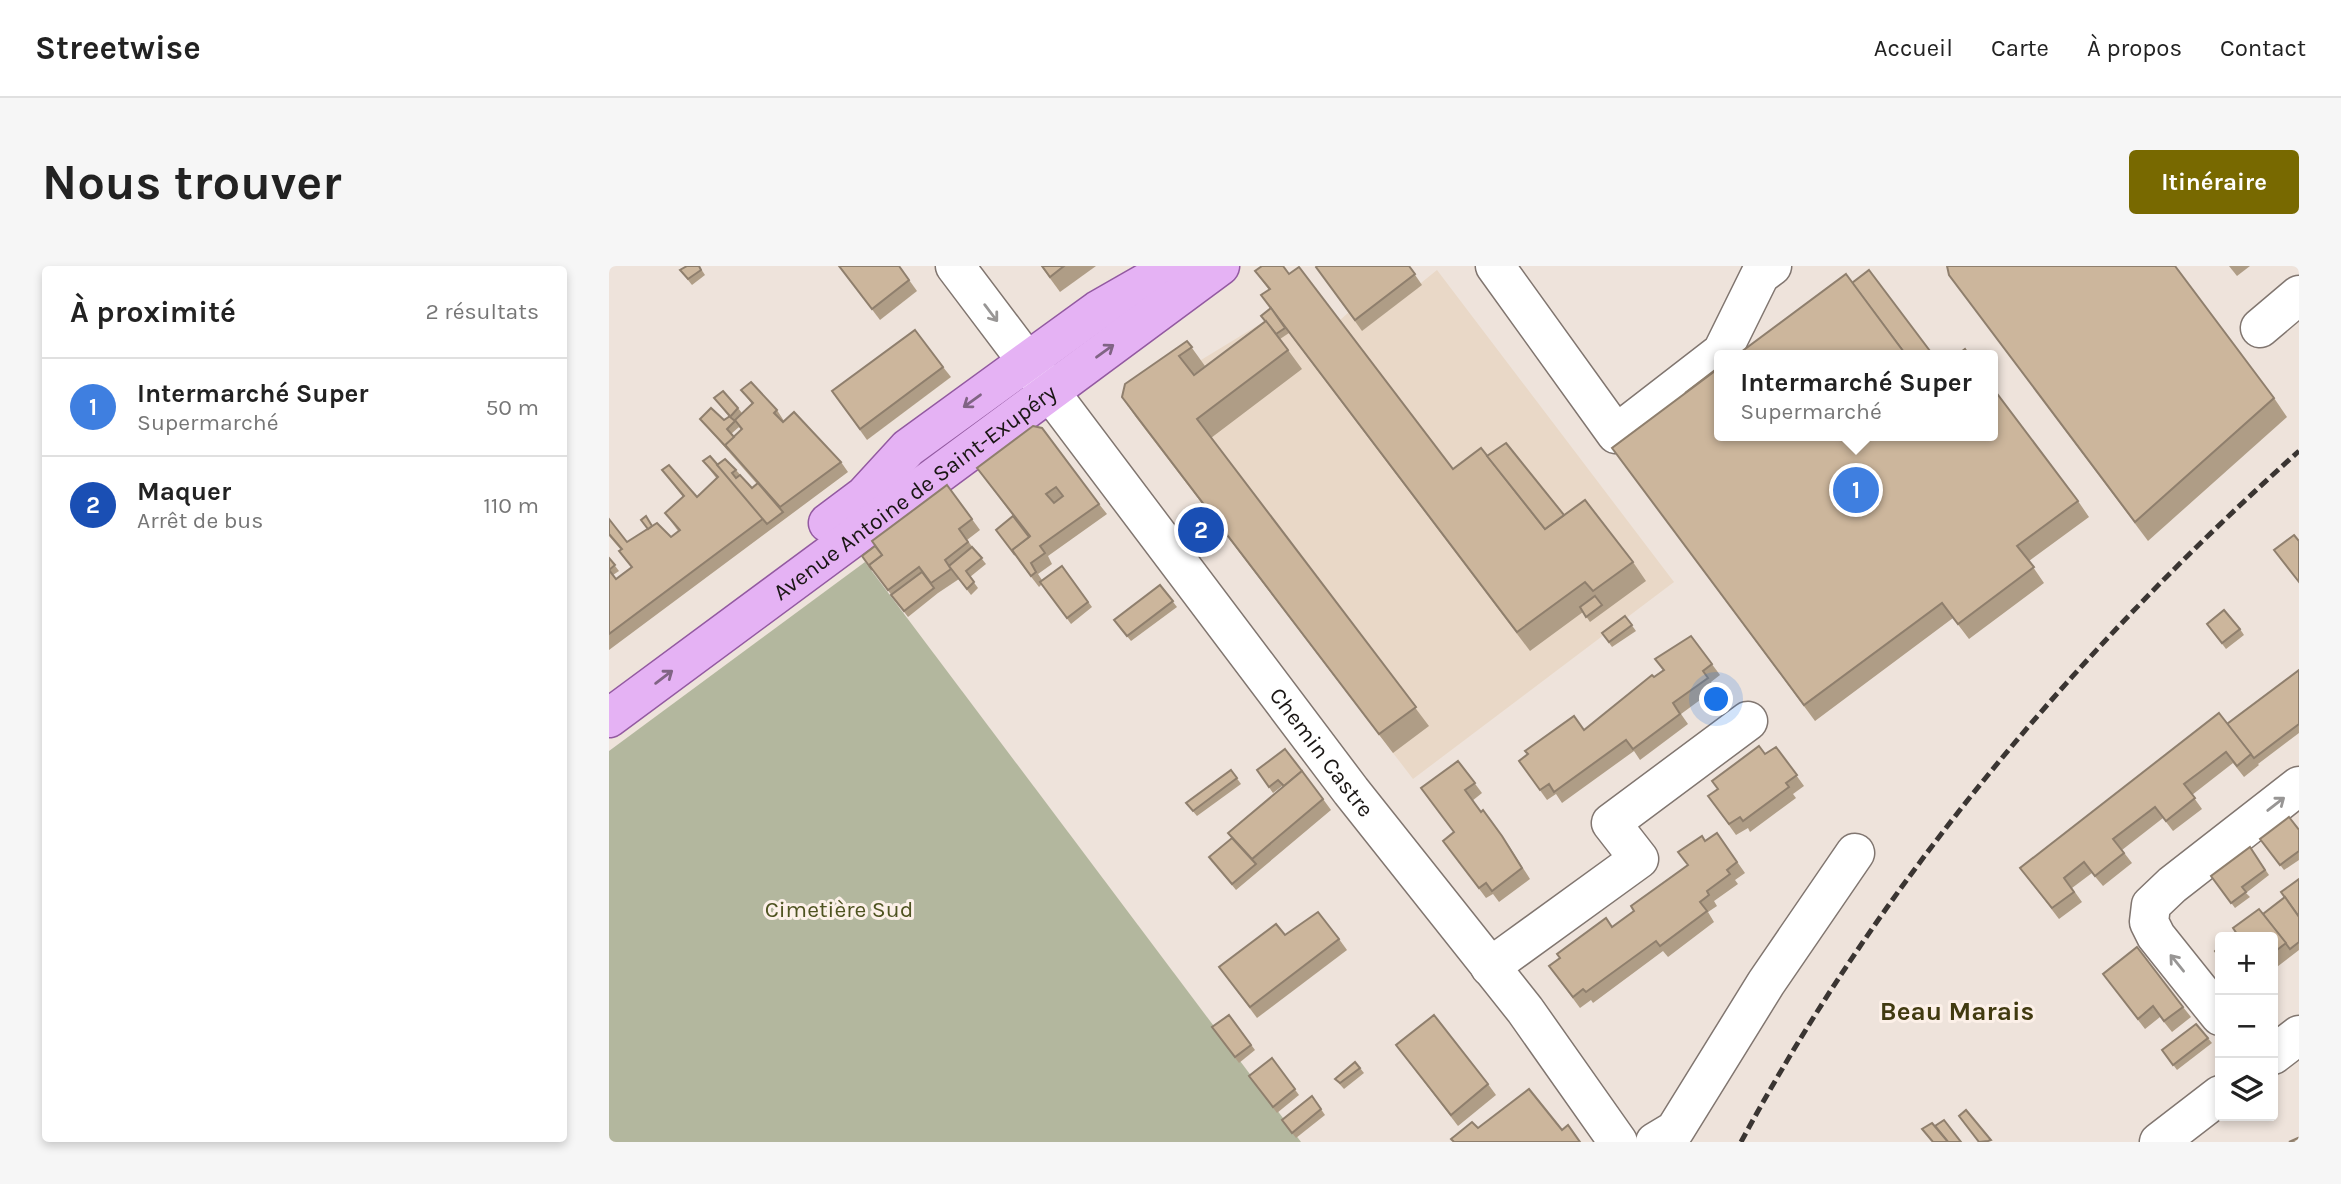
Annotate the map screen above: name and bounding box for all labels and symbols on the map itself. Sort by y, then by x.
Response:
one-way arrow [983,304,998,322]
one-way arrow [1095,343,1114,358]
street label: Avenue Antoine de Saint-Exupéry [768,379,1062,606]
one-way arrow [963,394,982,409]
pin: 1 [1833,464,1879,516]
pin: 2 [1178,504,1224,556]
one-way arrow [654,670,673,684]
street label: Chemin Castre [1264,682,1379,822]
your location [1699,682,1733,716]
one-way arrow [2267,796,2285,812]
park label: Cimetière Sud [765,896,913,923]
one-way arrow [2170,954,2185,972]
district label: Beau Marais [1880,996,2034,1027]

